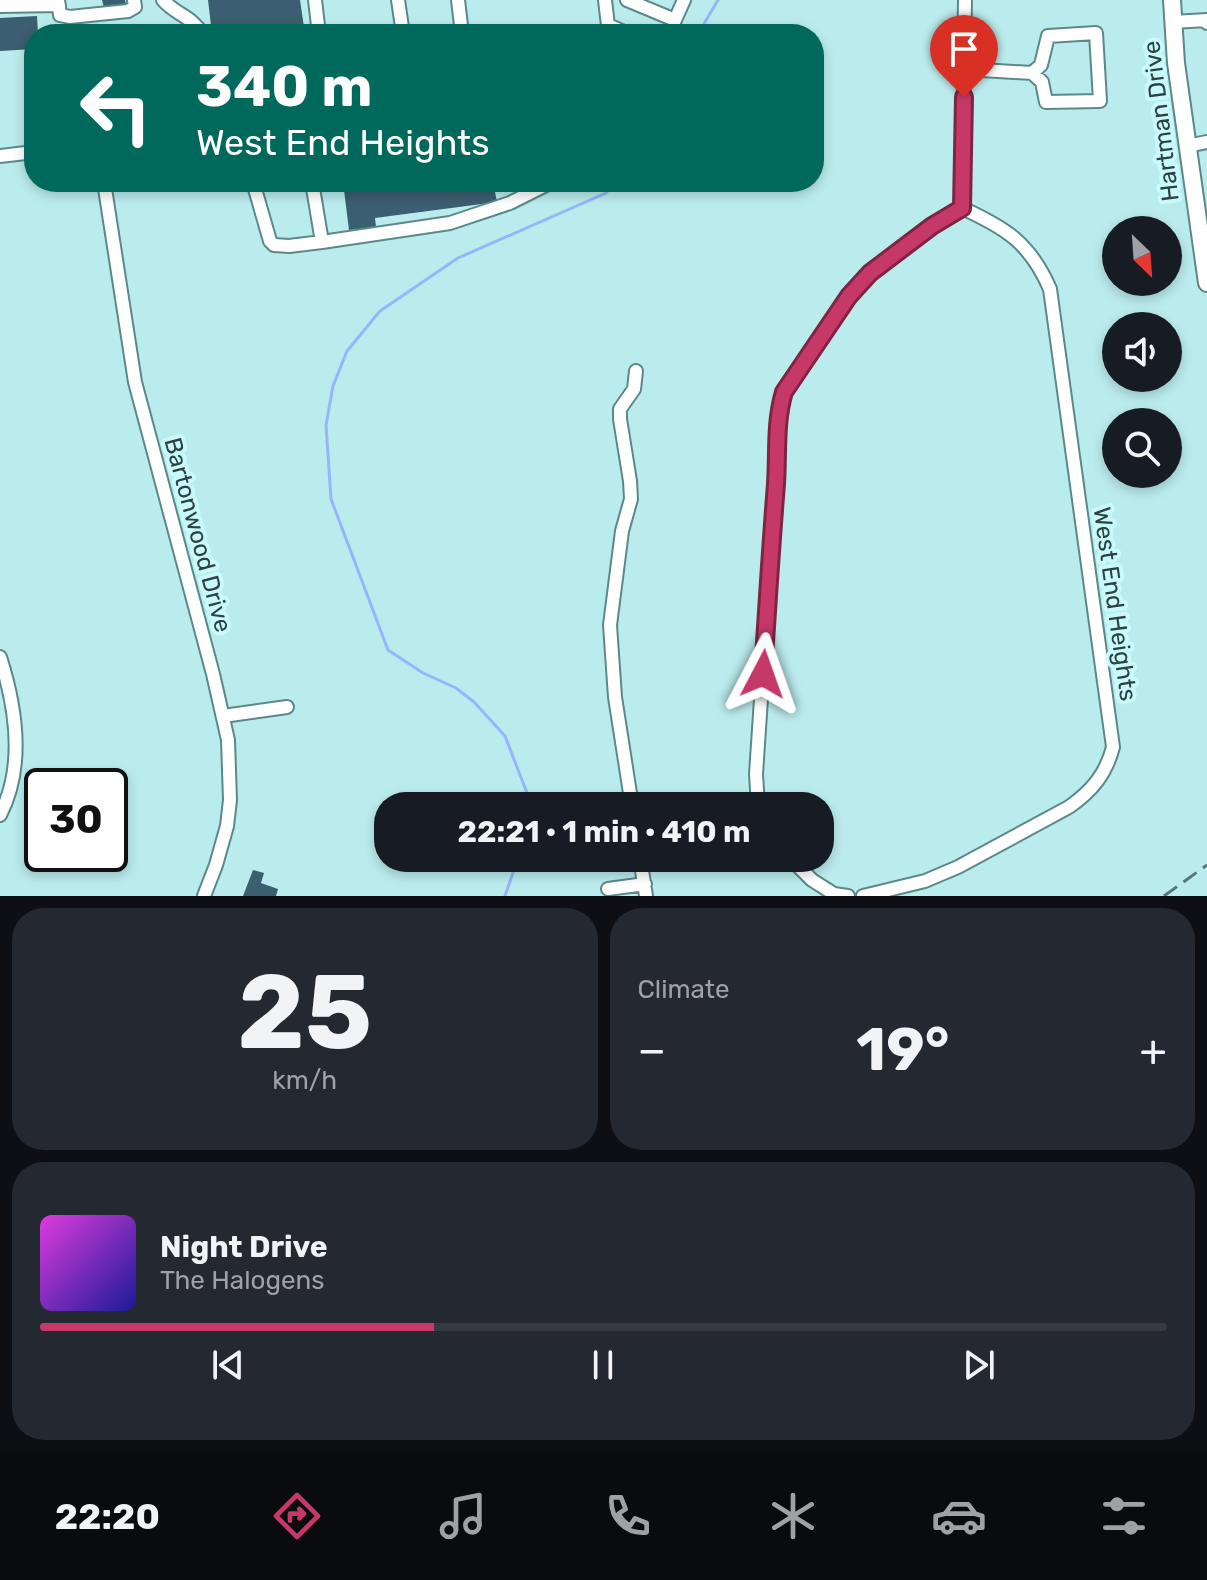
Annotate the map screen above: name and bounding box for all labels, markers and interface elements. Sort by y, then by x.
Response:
pin [930,15,998,97]
icon: arrive [942,27,986,71]
street label: Hartman Drive [1137,39,1185,203]
text: 340 m [196,54,372,120]
icon: left [64,56,168,160]
text: West End Heights [196,121,490,164]
north arrow [1102,216,1182,296]
map controls [1102,216,1182,488]
button: sound [1102,312,1182,392]
button: search [1102,408,1182,488]
street label: Bartonwood Drive [159,435,237,635]
street label: West End Heights [1088,505,1142,703]
position arrow [721,632,805,716]
speed limit sign: 30 [24,768,128,872]
text: 22:21 · 1 min · 410 m [457,814,751,850]
text: 25 [237,951,372,1074]
text: Climate [638,974,730,1005]
text: 19° [856,1014,949,1085]
text: − [638,1024,666,1076]
text: + [1140,1024,1167,1076]
text: km/h [272,1065,337,1096]
text: Night Drive [160,1229,328,1265]
text: The Halogens [160,1265,325,1296]
icon: previous [206,1343,250,1387]
icon: pause [581,1343,625,1387]
icon: next [957,1343,1001,1387]
icon: directions [269,1488,325,1544]
icon: music [435,1488,491,1544]
icon: phone [600,1488,656,1544]
icon: climate [765,1488,821,1544]
icon: car [931,1488,987,1544]
icon: filters [1096,1488,1152,1544]
text: 22:20 [55,1495,160,1538]

